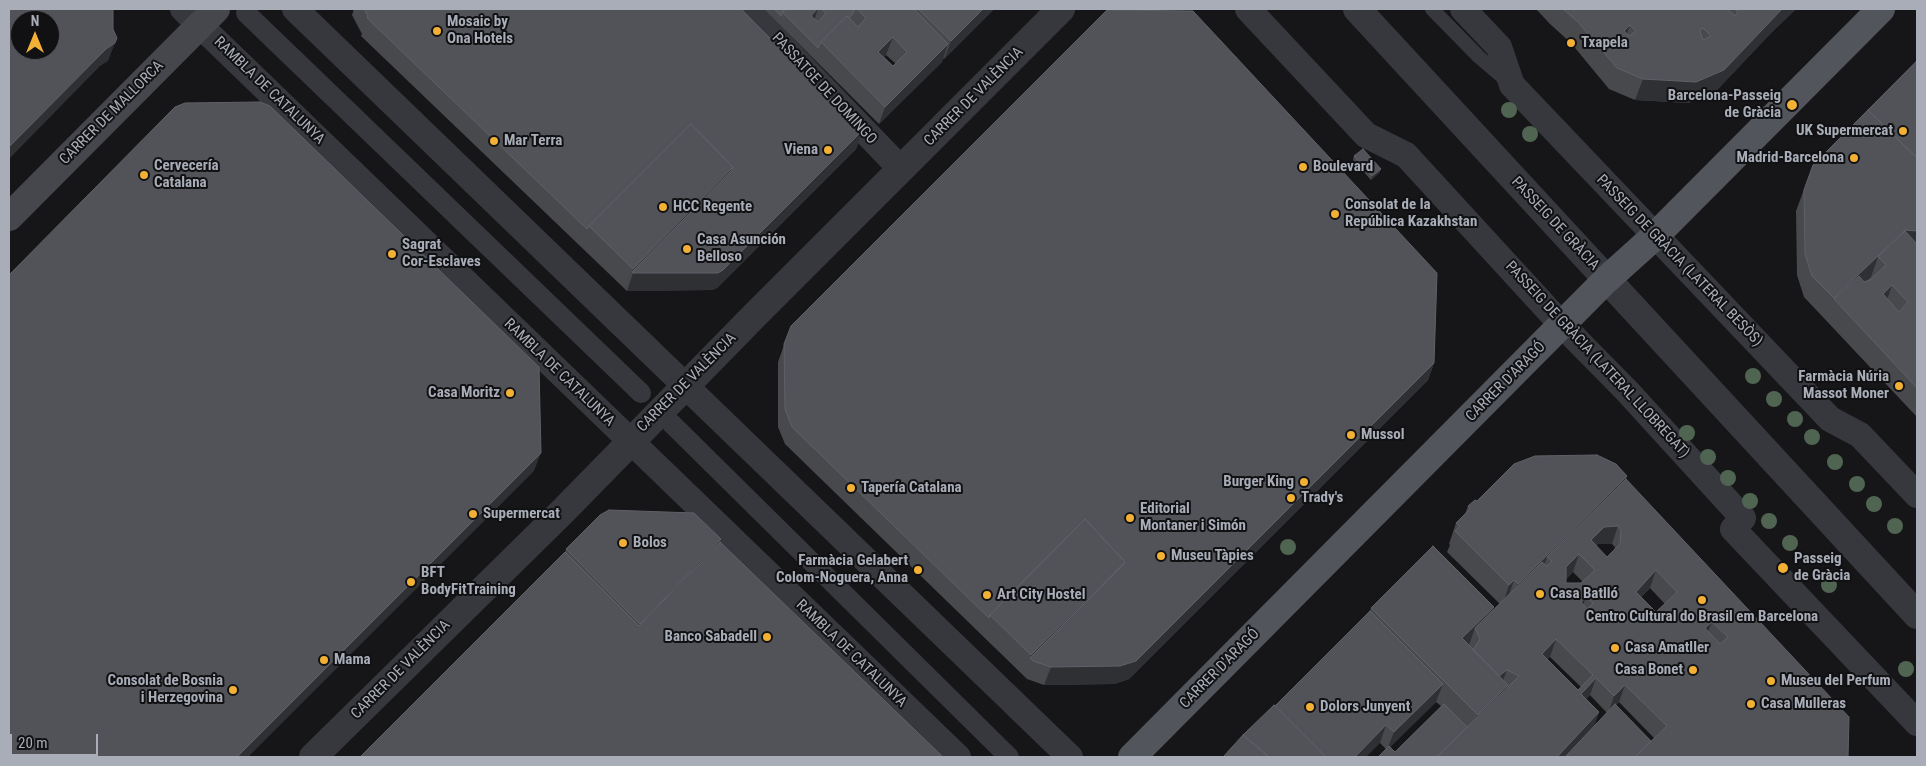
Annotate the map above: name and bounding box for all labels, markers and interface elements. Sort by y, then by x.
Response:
north arrow [10,10,60,60]
text: N [31,13,39,29]
place label: Mosaic by Ona Hotels [447,13,513,48]
marker: Mosaic by Ona Hotels [431,25,443,37]
street label: PASSATGE DE DOMINGO [768,30,880,148]
street label: RAMBLA DE CATALUNYA [210,33,328,149]
place label: Txapela [1581,34,1628,52]
marker: Txapela [1565,37,1577,49]
street label: CARRER DE VALÈNCIA [921,44,1027,150]
street label: CARRER DE MALLORCA [56,57,168,169]
place label: Barcelona-Passeig de Gràcia [1668,87,1781,122]
marker: Barcelona-Passeig de Gràcia [1785,98,1799,112]
place label: UK Supermercat [1796,122,1893,140]
marker: UK Supermercat [1897,125,1909,137]
place label: Mar Terra [504,132,562,150]
marker: Mar Terra [488,135,500,147]
place label: Viena [784,141,818,159]
marker: Viena [822,144,834,156]
place label: Madrid-Barcelona [1736,149,1844,167]
marker: Madrid-Barcelona [1848,152,1860,164]
place label: Cervecería Catalana [154,157,219,192]
place label: Boulevard [1313,158,1373,176]
marker: Boulevard [1297,161,1309,173]
marker: Cervecería Catalana [138,169,150,181]
street label: PASSEIG DE GRÀCIA (LATERAL BESÒS) [1592,171,1766,351]
street label: PASSEIG DE GRÀCIA [1507,174,1603,274]
place label: Consolat de la República Kazakhstan [1345,196,1477,231]
place label: HCC Regente [673,198,752,216]
marker: HCC Regente [657,201,669,213]
marker: Consolat de la República Kazakhstan [1329,208,1341,220]
place label: Casa Asunción Belloso [697,231,786,266]
place label: Sagrat Cor-Esclaves [402,236,481,271]
marker: Casa Asunción Belloso [681,243,693,255]
marker: Sagrat Cor-Esclaves [386,248,398,260]
street label: PASSEIG DE GRÀCIA (LATERAL LLOBREGAT) [1501,258,1693,462]
street label: RAMBLA DE CATALUNYA [500,315,618,431]
street label: CARRER DE VALÈNCIA [634,330,740,436]
street label: CARRER D'ARAGÓ [1462,338,1550,426]
place label: Farmàcia Núria Massot Moner [1798,368,1889,403]
marker: Farmàcia Núria Massot Moner [1893,380,1905,392]
place label: Casa Moritz [428,384,500,402]
marker: Casa Moritz [504,387,516,399]
place label: Mussol [1361,426,1405,444]
marker: Mussol [1345,429,1357,441]
place label: Burger King [1223,473,1294,491]
marker: Burger King [1298,476,1310,488]
place label: Tapería Catalana [861,479,962,497]
marker: Tapería Catalana [845,482,857,494]
place label: Trady's [1301,489,1343,507]
marker: Trady's [1285,492,1297,504]
place label: Editorial Montaner i Simón [1140,500,1246,535]
place label: Supermercat [483,505,560,523]
marker: Supermercat [467,508,479,520]
marker: Editorial Montaner i Simón [1124,512,1136,524]
place label: Bolos [633,534,667,552]
marker: Bolos [617,537,629,549]
place label: Museu Tàpies [1171,547,1254,565]
marker: Museu Tàpies [1155,550,1167,562]
place label: Passeig de Gràcia [1794,550,1850,585]
place label: Farmàcia Gelabert Colom-Noguera, Anna [776,552,908,587]
marker: Passeig de Gràcia [1776,561,1790,575]
place label: BFT BodyFitTraining [421,564,516,599]
marker: Farmàcia Gelabert Colom-Noguera, Anna [912,564,924,576]
marker: BFT BodyFitTraining [405,576,417,588]
place label: Casa Batlló [1550,585,1618,603]
place label: Art City Hostel [997,586,1085,604]
marker: Casa Batlló [1534,588,1546,600]
marker: Art City Hostel [981,589,993,601]
marker: Centro Cultural do Brasil em Barcelona [1696,594,1708,606]
street label: RAMBLA DE CATALUNYA [792,596,910,712]
place label: Centro Cultural do Brasil em Barcelona [1586,608,1818,626]
street label: CARRER DE VALÈNCIA [348,617,454,723]
street label: CARRER D'ARAGÓ [1176,625,1264,713]
place label: Banco Sabadell [664,628,757,646]
marker: Banco Sabadell [761,631,773,643]
place label: Casa Amatller [1625,639,1709,657]
marker: Casa Amatller [1609,642,1621,654]
place label: Mama [334,651,371,669]
marker: Mama [318,654,330,666]
place label: Casa Bonet [1615,661,1683,679]
marker: Casa Bonet [1687,664,1699,676]
place label: Consolat de Bosnia i Herzegovina [107,672,223,707]
place label: Museu del Perfum [1781,672,1891,690]
marker: Museu del Perfum [1765,675,1777,687]
marker: Consolat de Bosnia i Herzegovina [227,684,239,696]
place label: Casa Mulleras [1761,695,1846,713]
place label: Dolors Junyent [1320,698,1410,716]
marker: Casa Mulleras [1745,698,1757,710]
marker: Dolors Junyent [1304,701,1316,713]
scale bar [12,724,100,756]
text: 20 m [18,734,48,752]

